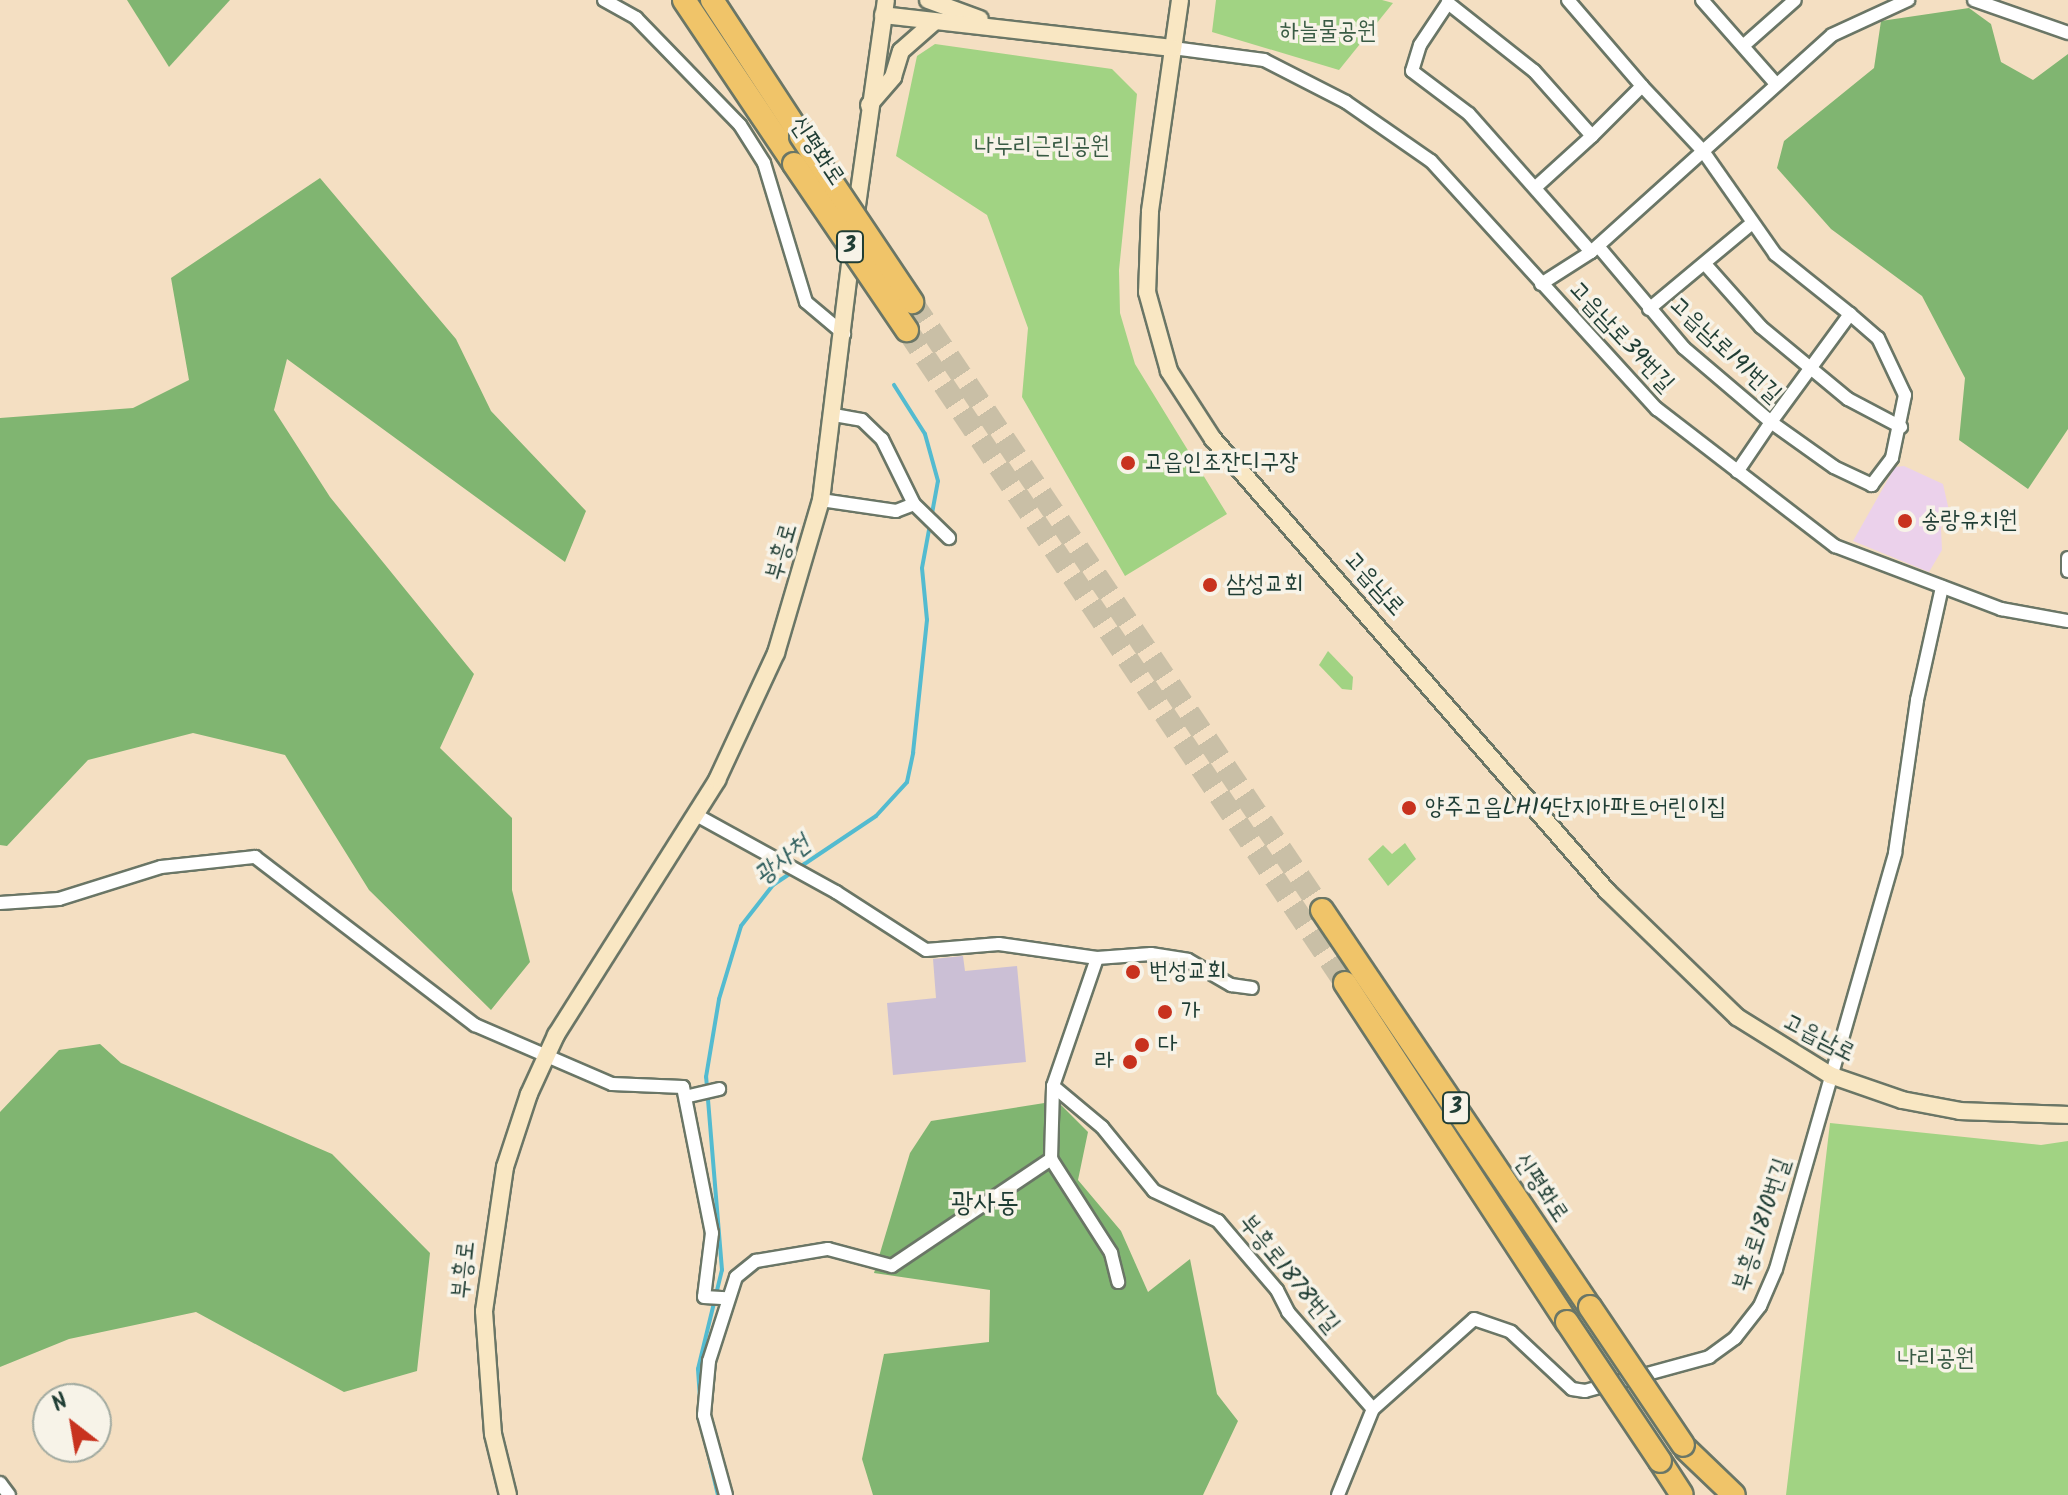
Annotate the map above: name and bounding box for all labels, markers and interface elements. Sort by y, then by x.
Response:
park label: 하늘물공원 [1280,18,1376,46]
street label: 신평화로 [783,111,851,191]
park label: 나누리근린공원 [974,133,1110,161]
road number: 3 [834,229,866,265]
street label: 고읍남로39번길 [1562,276,1680,398]
street label: 고읍남로191번길 [1663,291,1787,409]
place label: 고읍인조잔디구장 [1144,449,1298,477]
marker: 고읍인조잔디구장 [1119,454,1137,472]
place label: 송랑유치원 [1921,507,2018,535]
marker: 송랑유치원 [1896,512,1914,530]
street label: 부흥로 [760,520,804,584]
street label: 고읍남로 [1337,546,1411,622]
place label: 삼성교회 [1226,571,1303,599]
marker: 삼성교회 [1201,576,1219,594]
place label: 양주고읍LH14단지아파트어린이집 [1425,794,1726,822]
marker: 양주고읍LH14단지아파트어린이집 [1400,799,1418,817]
water label: 광사천 [749,829,817,893]
place label: 번성교회 [1149,958,1226,986]
marker: 번성교회 [1124,963,1142,981]
place label: 가 [1181,998,1200,1026]
marker: 가 [1156,1003,1174,1021]
street label: 고읍남로 [1778,1008,1860,1068]
place label: 다 [1158,1031,1177,1059]
marker: 다 [1133,1036,1151,1054]
place label: 라 [1095,1048,1114,1076]
marker: 라 [1121,1053,1139,1071]
road number: 3 [1440,1090,1472,1126]
street label: 신평화로 [1507,1148,1575,1228]
street label: 부흥로1810번길 [1727,1155,1797,1295]
district label: 광사동 [951,1187,1019,1221]
street label: 부흥로1878번길 [1232,1209,1346,1339]
street label: 부흥로 [447,1240,481,1300]
park label: 나리공원 [1897,1345,1975,1373]
north arrow [32,1383,112,1463]
text: N [45,1385,75,1422]

